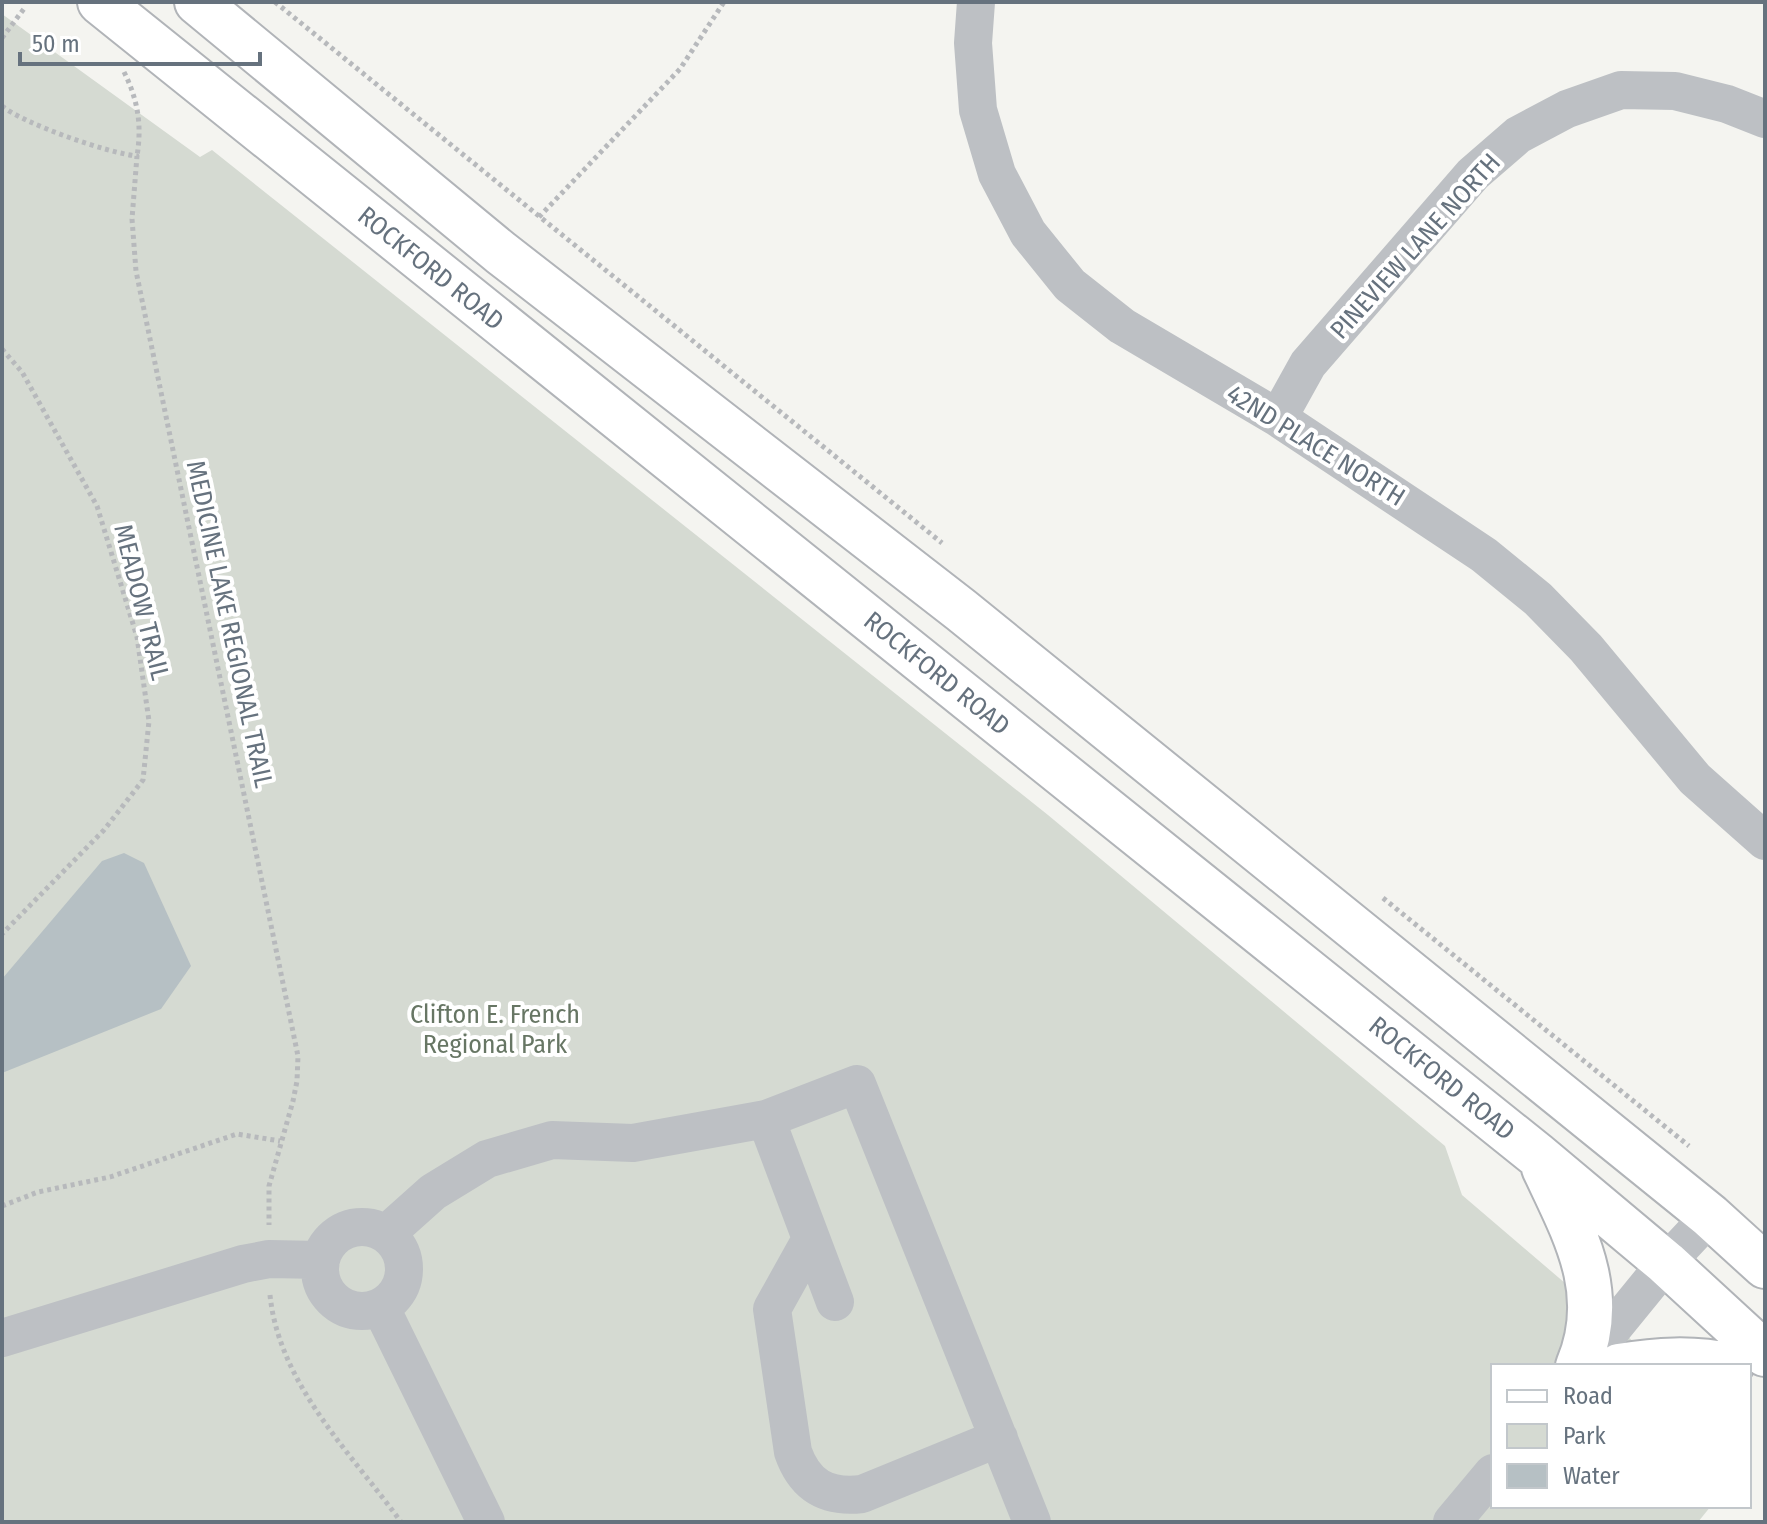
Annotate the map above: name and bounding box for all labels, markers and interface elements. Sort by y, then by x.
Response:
scale bar [20,16,260,66]
text: 50 m [32,30,80,58]
street label: PINEVIEW LANE NORTH [1324,147,1507,346]
street label: ROCKFORD ROAD [351,200,510,337]
street label: 42ND PLACE NORTH [1221,378,1411,513]
street label: MEDICINE LAKE REGIONAL TRAIL [180,458,279,791]
street label: MEADOW TRAIL [107,521,176,684]
street label: ROCKFORD ROAD [857,605,1016,742]
park label: Clifton E. French Regional Park [410,999,580,1060]
street label: ROCKFORD ROAD [1362,1010,1521,1147]
legend [1491,1364,1751,1508]
text: Road [1563,1382,1613,1410]
text: Park [1563,1422,1606,1450]
text: Water [1563,1462,1620,1490]

